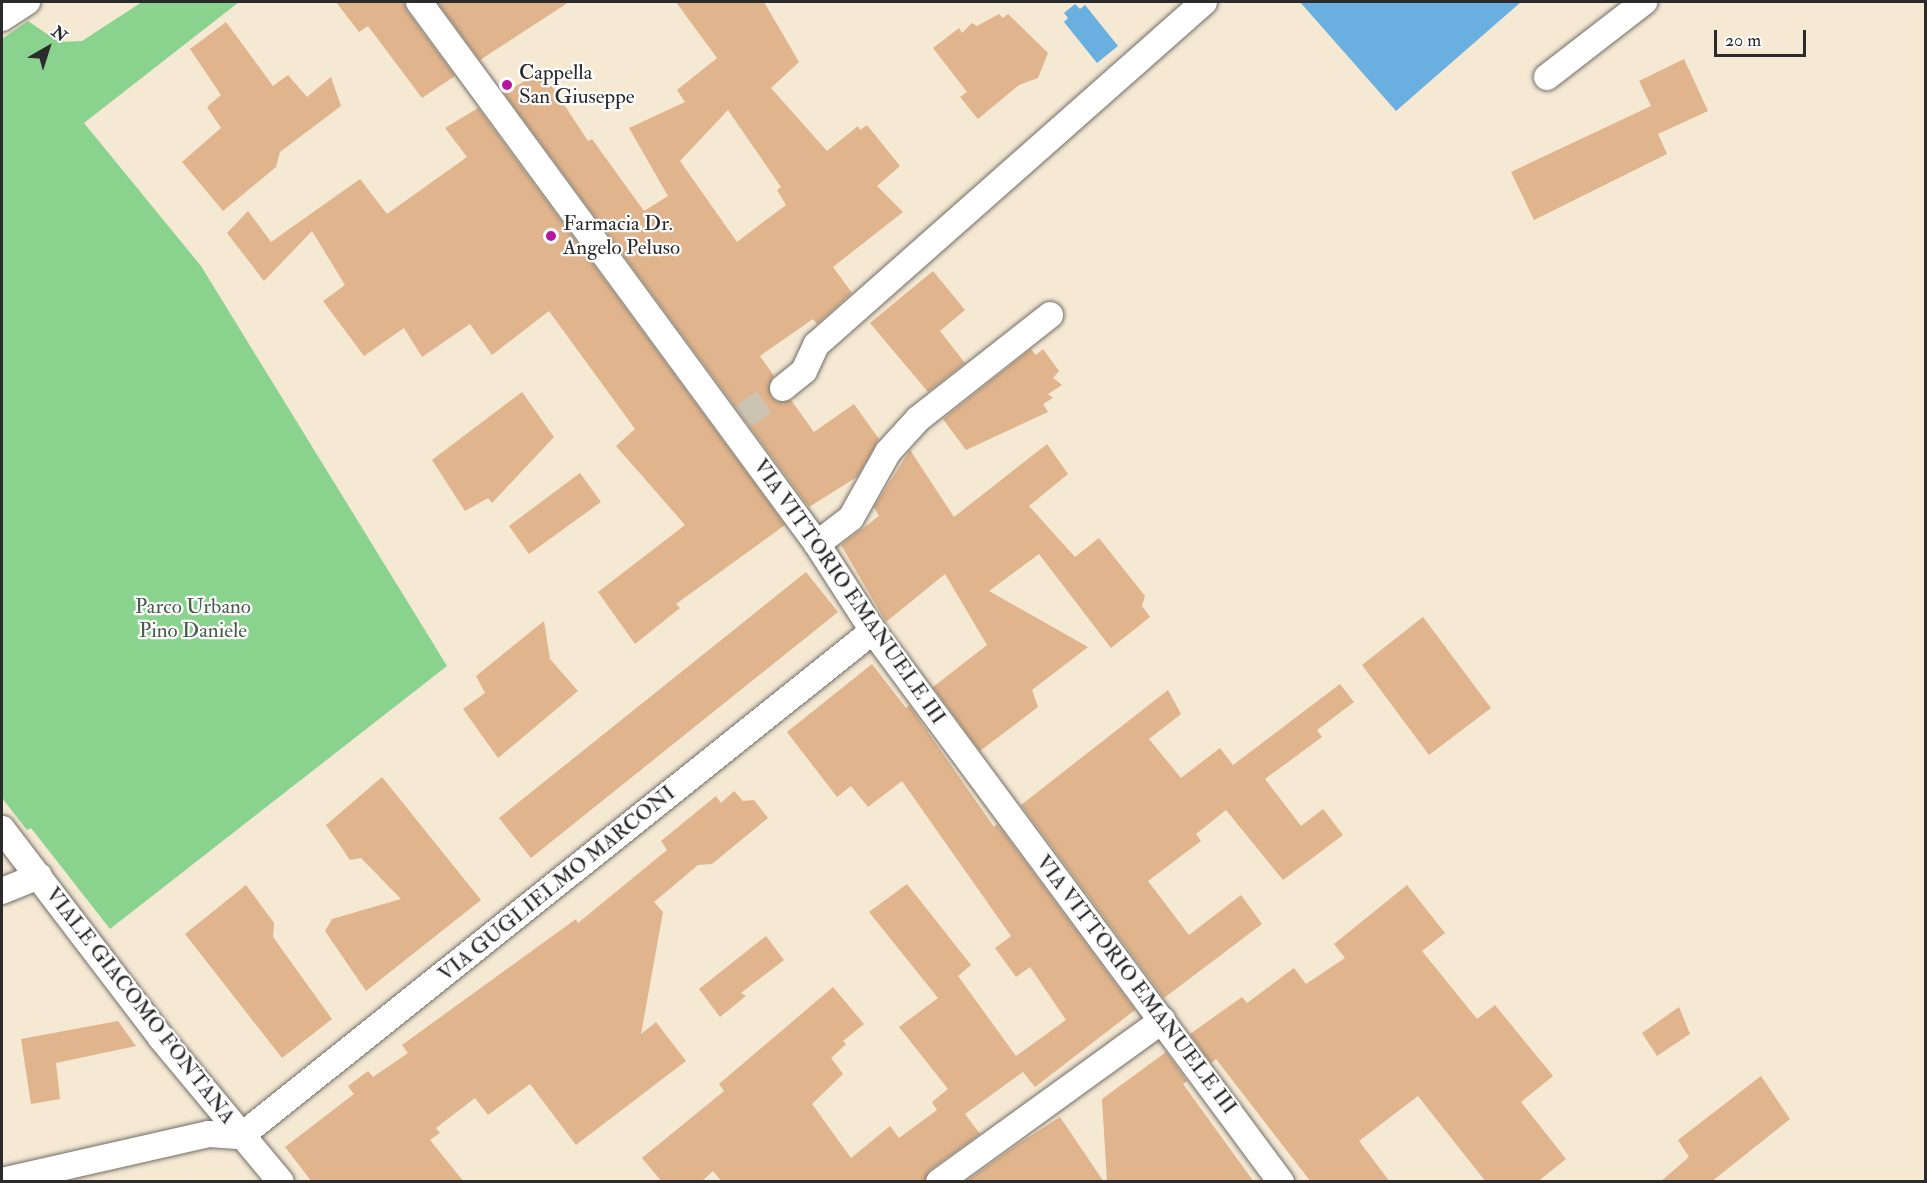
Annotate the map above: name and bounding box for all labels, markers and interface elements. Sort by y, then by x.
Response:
north arrow [18,18,78,78]
scale bar [1717,18,1808,56]
text: N [47,22,71,46]
text: 20 m [1725,29,1761,52]
place label: Cappella San Giuseppe [519,60,635,110]
marker: Cappella San Giuseppe [500,78,514,92]
place label: Farmacia Dr. Angelo Peluso [563,211,680,261]
marker: Farmacia Dr. Angelo Peluso [544,229,558,243]
street label: VIA VITTORIO EMANUELE III [747,455,951,729]
park label: Parco Urbano Pino Daniele [135,594,251,644]
street label: VIA GUGLIELMO MARCONI [434,781,680,987]
street label: VIA VITTORIO EMANUELE III [1030,850,1242,1120]
street label: VIALE GIACOMO FONTANA [40,883,240,1129]

